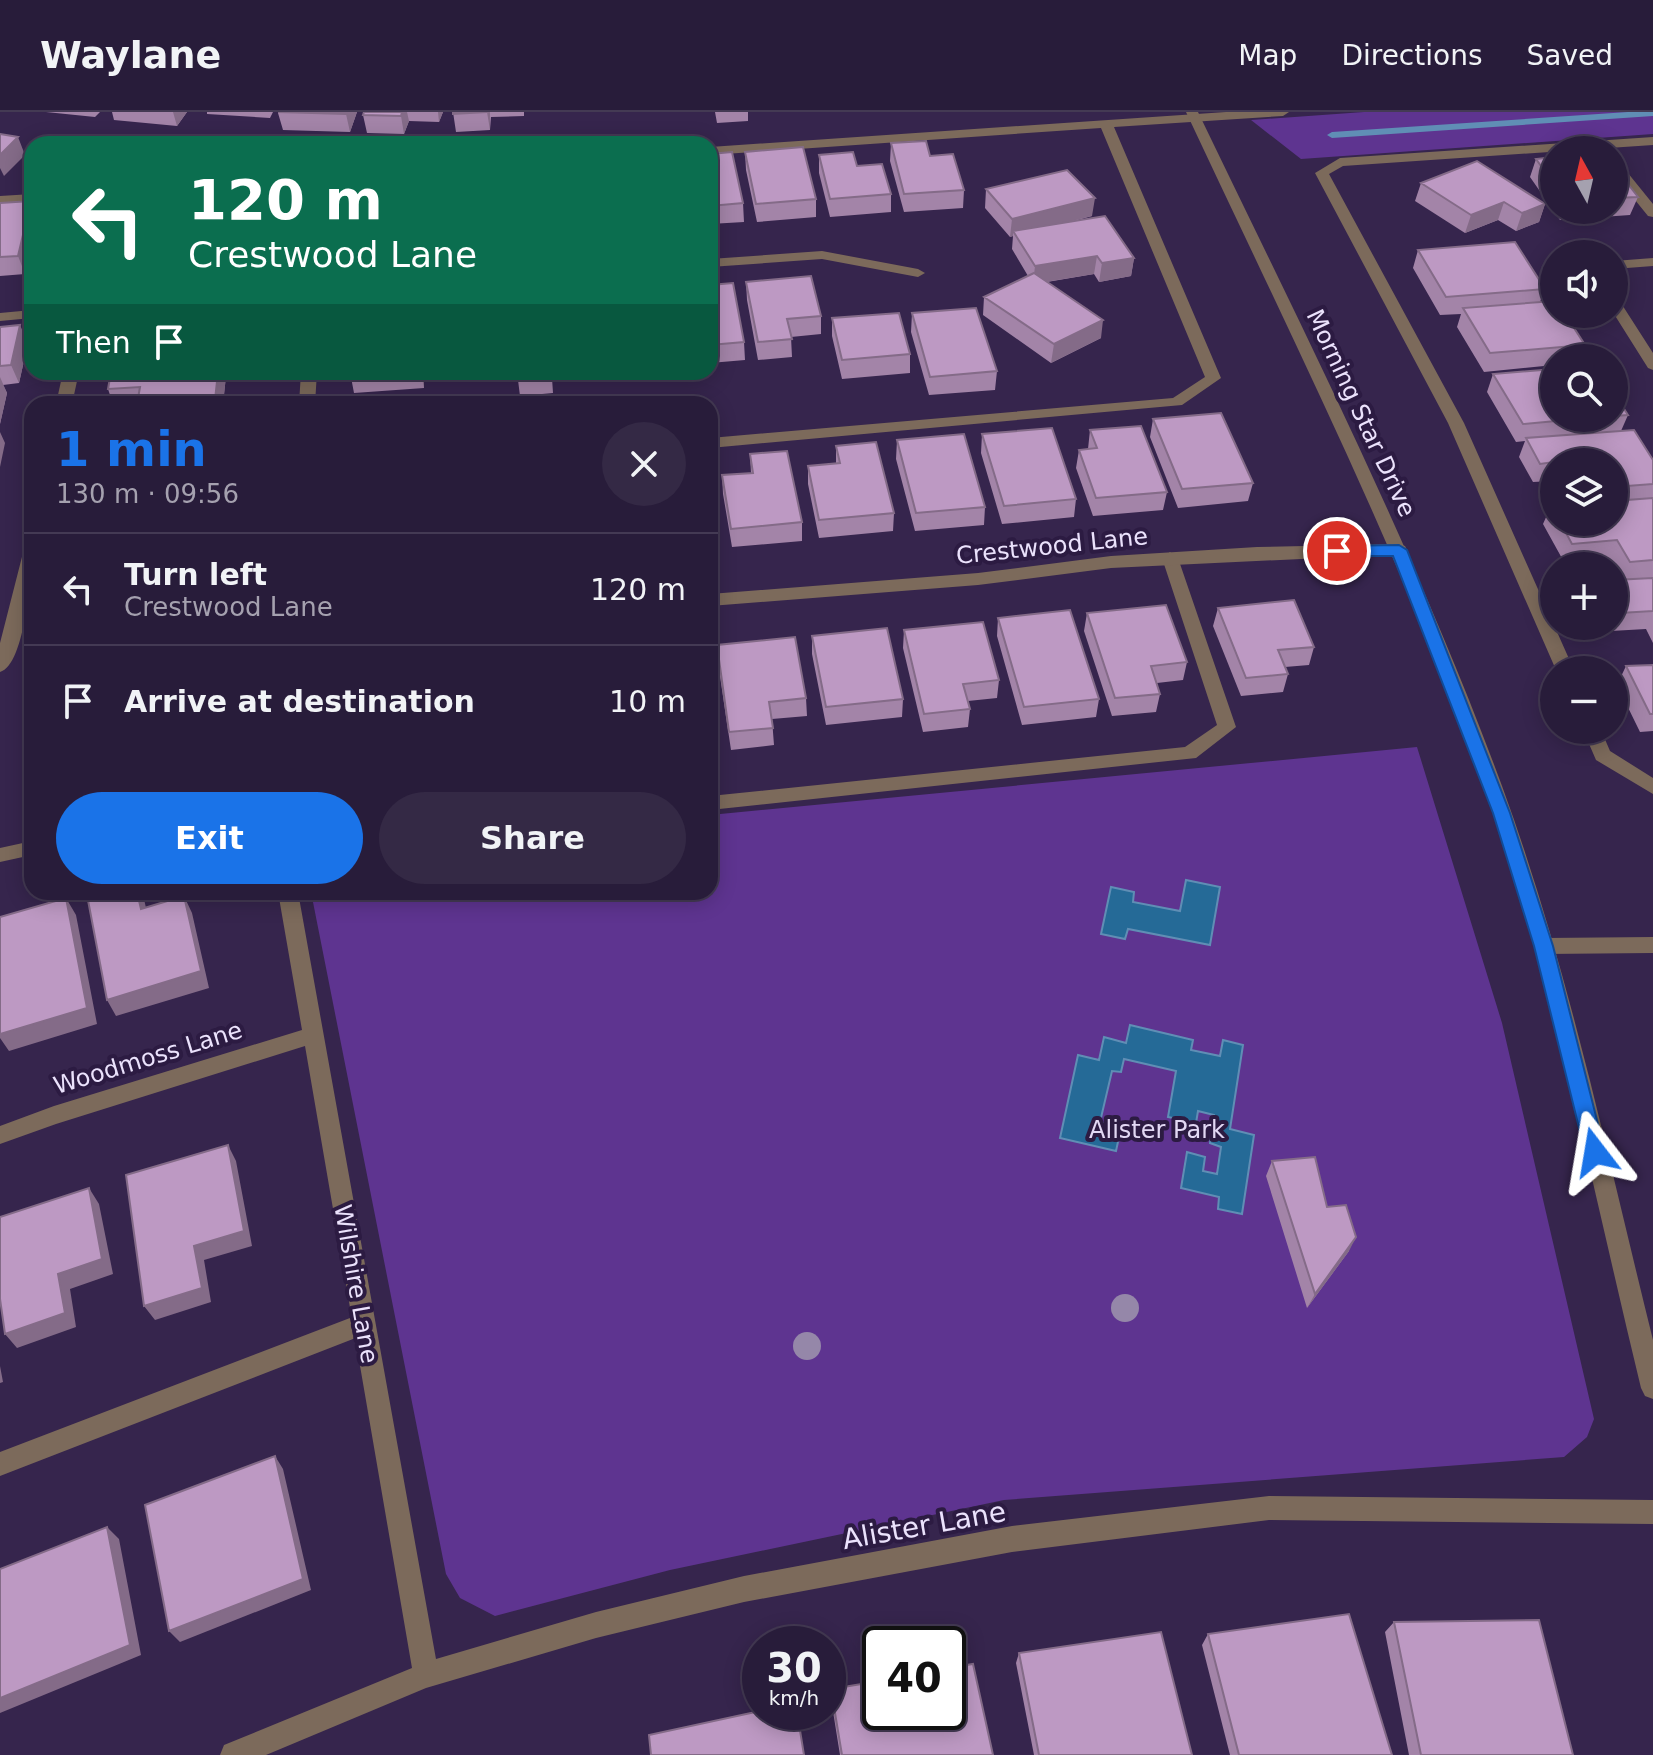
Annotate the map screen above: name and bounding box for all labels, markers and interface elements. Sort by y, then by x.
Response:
text: Waylane [40,33,221,77]
text: Map [1238,39,1297,72]
text: Directions [1341,39,1482,72]
text: Saved [1526,39,1613,72]
north arrow [1540,136,1628,224]
map controls [1540,136,1628,744]
text: 120 m [188,167,383,232]
icon: left [56,168,160,272]
text: Crestwood Lane [188,234,477,275]
button: sound [1540,240,1628,328]
street label: Morning Star Drive [1301,305,1421,521]
icon: arrive [147,320,191,364]
text: Then [56,325,131,360]
button: search [1540,344,1628,432]
text: 1 min [56,421,207,477]
button: close [602,422,686,506]
button: layers [1540,448,1628,536]
text: 130 m · 09:56 [56,479,239,509]
pin [1303,517,1371,585]
street label: Crestwood Lane [955,522,1149,570]
icon: arrive [1315,529,1359,573]
button: + [1540,552,1628,640]
text: Turn left [124,557,267,592]
icon: left [56,567,100,611]
text: 120 m [590,572,686,607]
text: Crestwood Lane [124,592,333,622]
button: − [1540,656,1628,744]
icon: arrive [56,679,100,723]
text: Arrive at destination [124,684,475,719]
text: 10 m [609,684,686,719]
button: Exit [56,792,363,884]
button: Share [379,792,686,884]
street label: Woodmoss Lane [50,1016,246,1100]
position arrow [1553,1110,1637,1194]
park label: Alister Park [1089,1116,1225,1144]
street label: Wilshire Lane [328,1202,384,1366]
street label: Alister Lane [840,1495,1009,1556]
speed limit sign: 40 [862,1626,966,1730]
text: 30 [766,1645,822,1691]
text: km/h [769,1686,819,1710]

